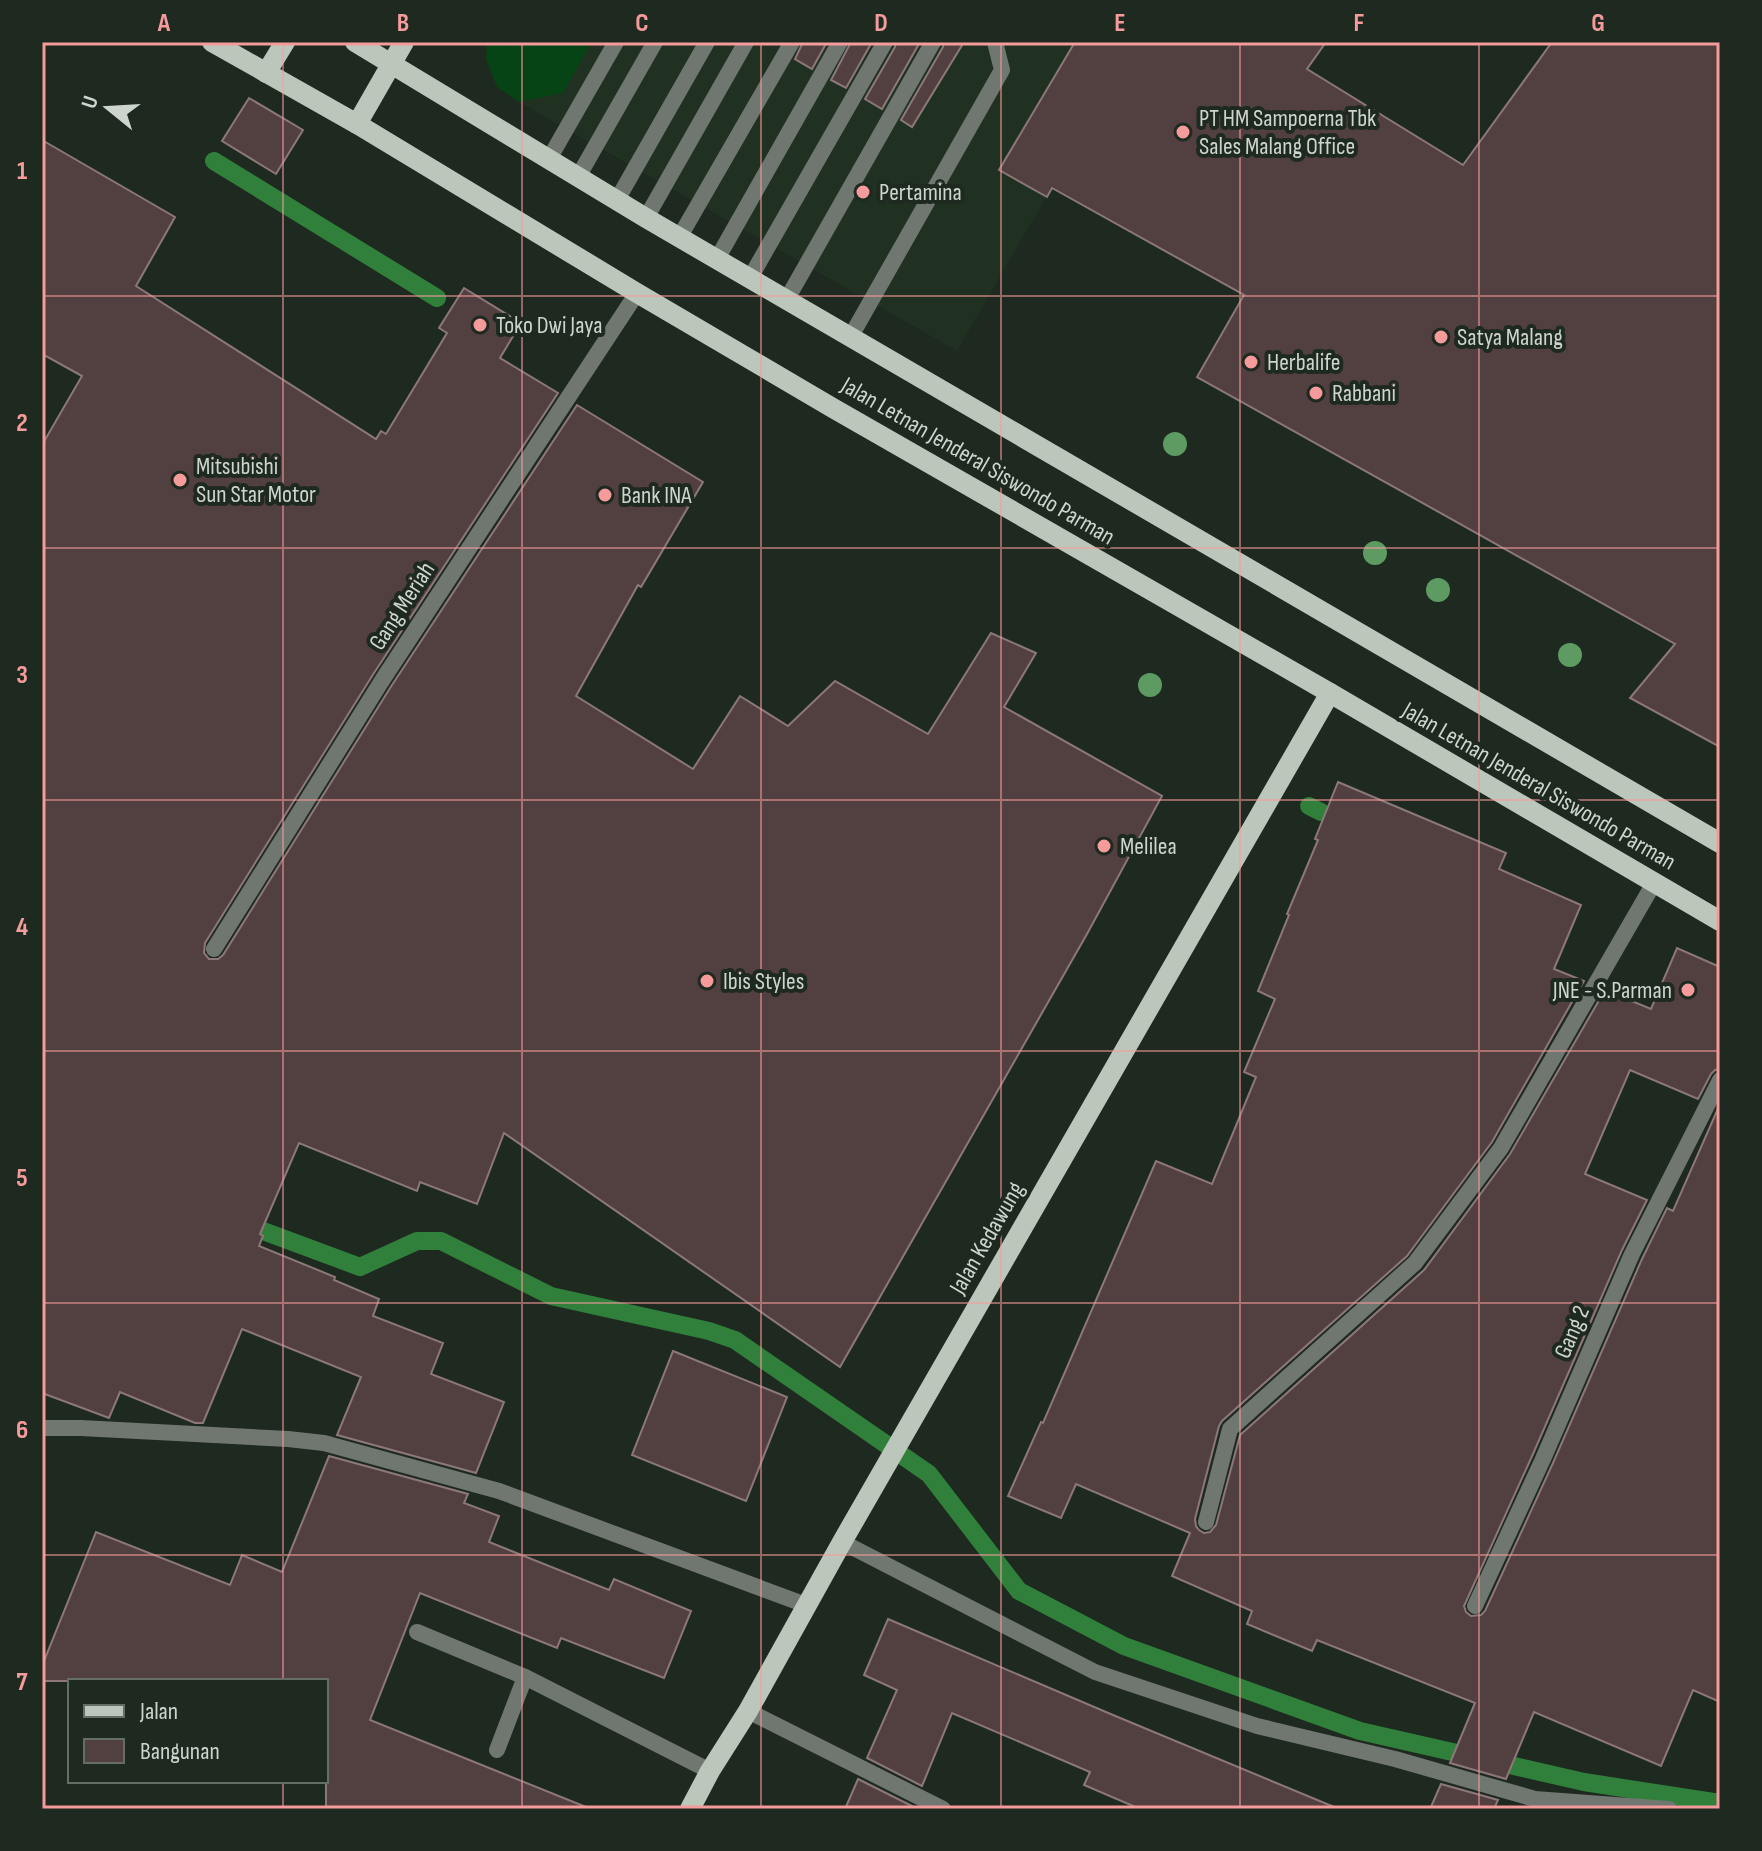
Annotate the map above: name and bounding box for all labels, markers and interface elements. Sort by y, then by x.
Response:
text: A [157,8,171,39]
text: B [397,8,409,39]
text: C [635,8,649,39]
text: D [874,8,888,39]
text: E [1114,8,1126,39]
text: F [1354,8,1365,39]
text: G [1591,8,1605,39]
north arrow [68,68,148,148]
text: U [76,93,105,112]
place label: PT HM Sampoerna Tbk Sales Malang Office [1199,104,1376,161]
marker: PT HM Sampoerna Tbk Sales Malang Office [1174,123,1192,141]
text: 1 [17,156,27,187]
place label: Pertamina [879,178,962,207]
marker: Pertamina [854,183,872,201]
place label: Toko Dwi Jaya [496,311,602,340]
marker: Toko Dwi Jaya [471,316,489,334]
place label: Satya Malang [1457,323,1563,352]
marker: Satya Malang [1432,328,1450,346]
place label: Herbalife [1267,348,1340,377]
marker: Herbalife [1242,353,1260,371]
street label: Jalan Letnan Jenderal Siswondo Parman [835,370,1120,551]
place label: Rabbani [1332,379,1396,408]
marker: Rabbani [1307,384,1325,402]
text: 2 [16,408,28,439]
place label: Mitsubishi Sun Star Motor [196,452,316,509]
marker: Mitsubishi Sun Star Motor [171,471,189,489]
place label: Bank INA [621,481,692,510]
marker: Bank INA [596,486,614,504]
street label: Gang Meriah [363,556,441,656]
text: 3 [16,660,28,691]
street label: Jalan Letnan Jenderal Siswondo Parman [1396,695,1681,876]
place label: Melilea [1120,832,1177,861]
marker: Melilea [1095,837,1113,855]
text: 4 [16,912,28,943]
place label: Ibis Styles [723,967,804,996]
marker: Ibis Styles [698,972,716,990]
place label: JNE - S.Parman [1552,976,1672,1005]
marker: JNE - S.Parman [1679,981,1697,999]
text: 5 [16,1163,28,1194]
street label: Jalan Kedawung [943,1177,1031,1300]
street label: Gang 2 [1548,1301,1596,1363]
text: 6 [16,1415,28,1446]
text: 7 [16,1667,28,1698]
legend [68,1679,328,1783]
text: Jalan [139,1697,178,1726]
text: Bangunan [140,1737,220,1766]

